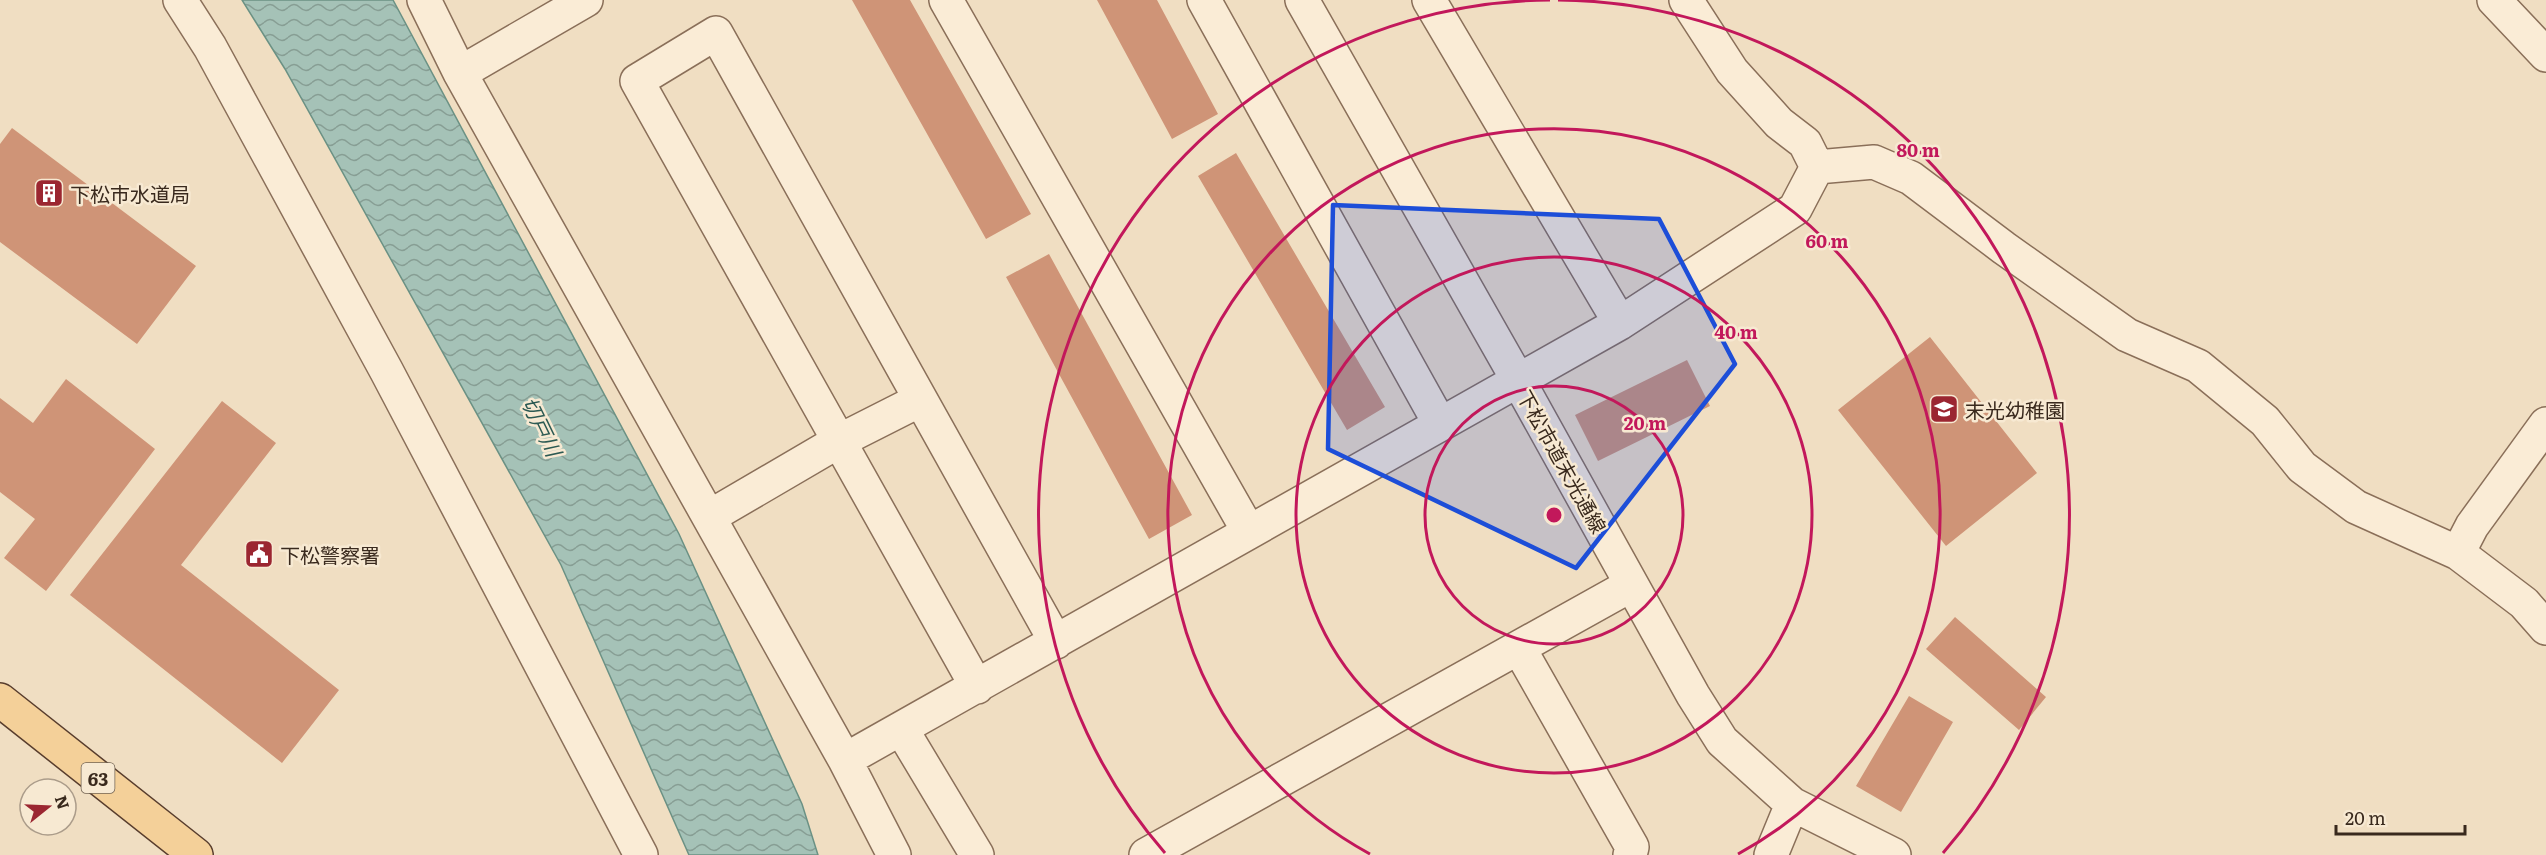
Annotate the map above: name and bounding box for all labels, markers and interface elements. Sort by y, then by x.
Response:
text: 80 m [1896,136,1940,163]
building icon: 下松市水道局 [33,177,65,209]
place label: 下松市水道局 [70,178,190,208]
text: 60 m [1805,227,1849,254]
text: 40 m [1714,318,1758,345]
street label: 下松市道末光通線 [1511,384,1615,538]
water label: 切戸川 [515,391,572,463]
school or university icon: 末光幼稚園 [1928,393,1960,425]
place label: 末光幼稚園 [1965,394,2065,424]
text: 20 m [1624,409,1666,436]
centre of rings [1544,505,1564,525]
public building icon: 下松警察署 [243,538,275,570]
place label: 下松警察署 [280,539,380,569]
road number: 63 [82,763,114,793]
north arrow [18,777,78,837]
text: N [50,792,77,812]
scale bar [2336,798,2465,836]
text: 20 m [2345,804,2386,831]

